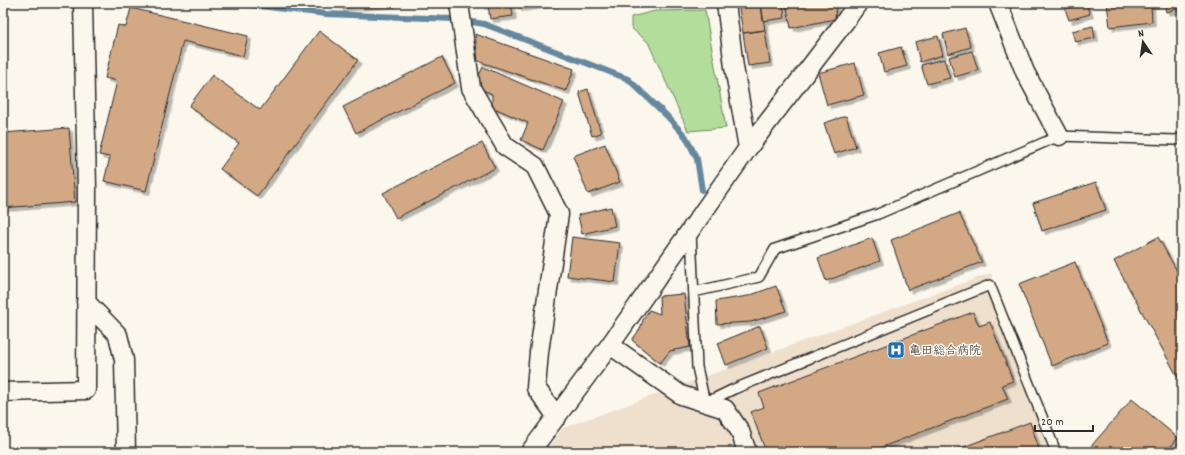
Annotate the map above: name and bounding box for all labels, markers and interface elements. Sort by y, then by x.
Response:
north arrow [1123,22,1163,62]
text: N [1137,26,1146,43]
hospital icon: 亀田総合病院 [886,340,906,360]
place label: 亀田総合病院 [909,343,981,360]
scale bar [1035,407,1093,433]
text: 20 m [1041,414,1064,431]

